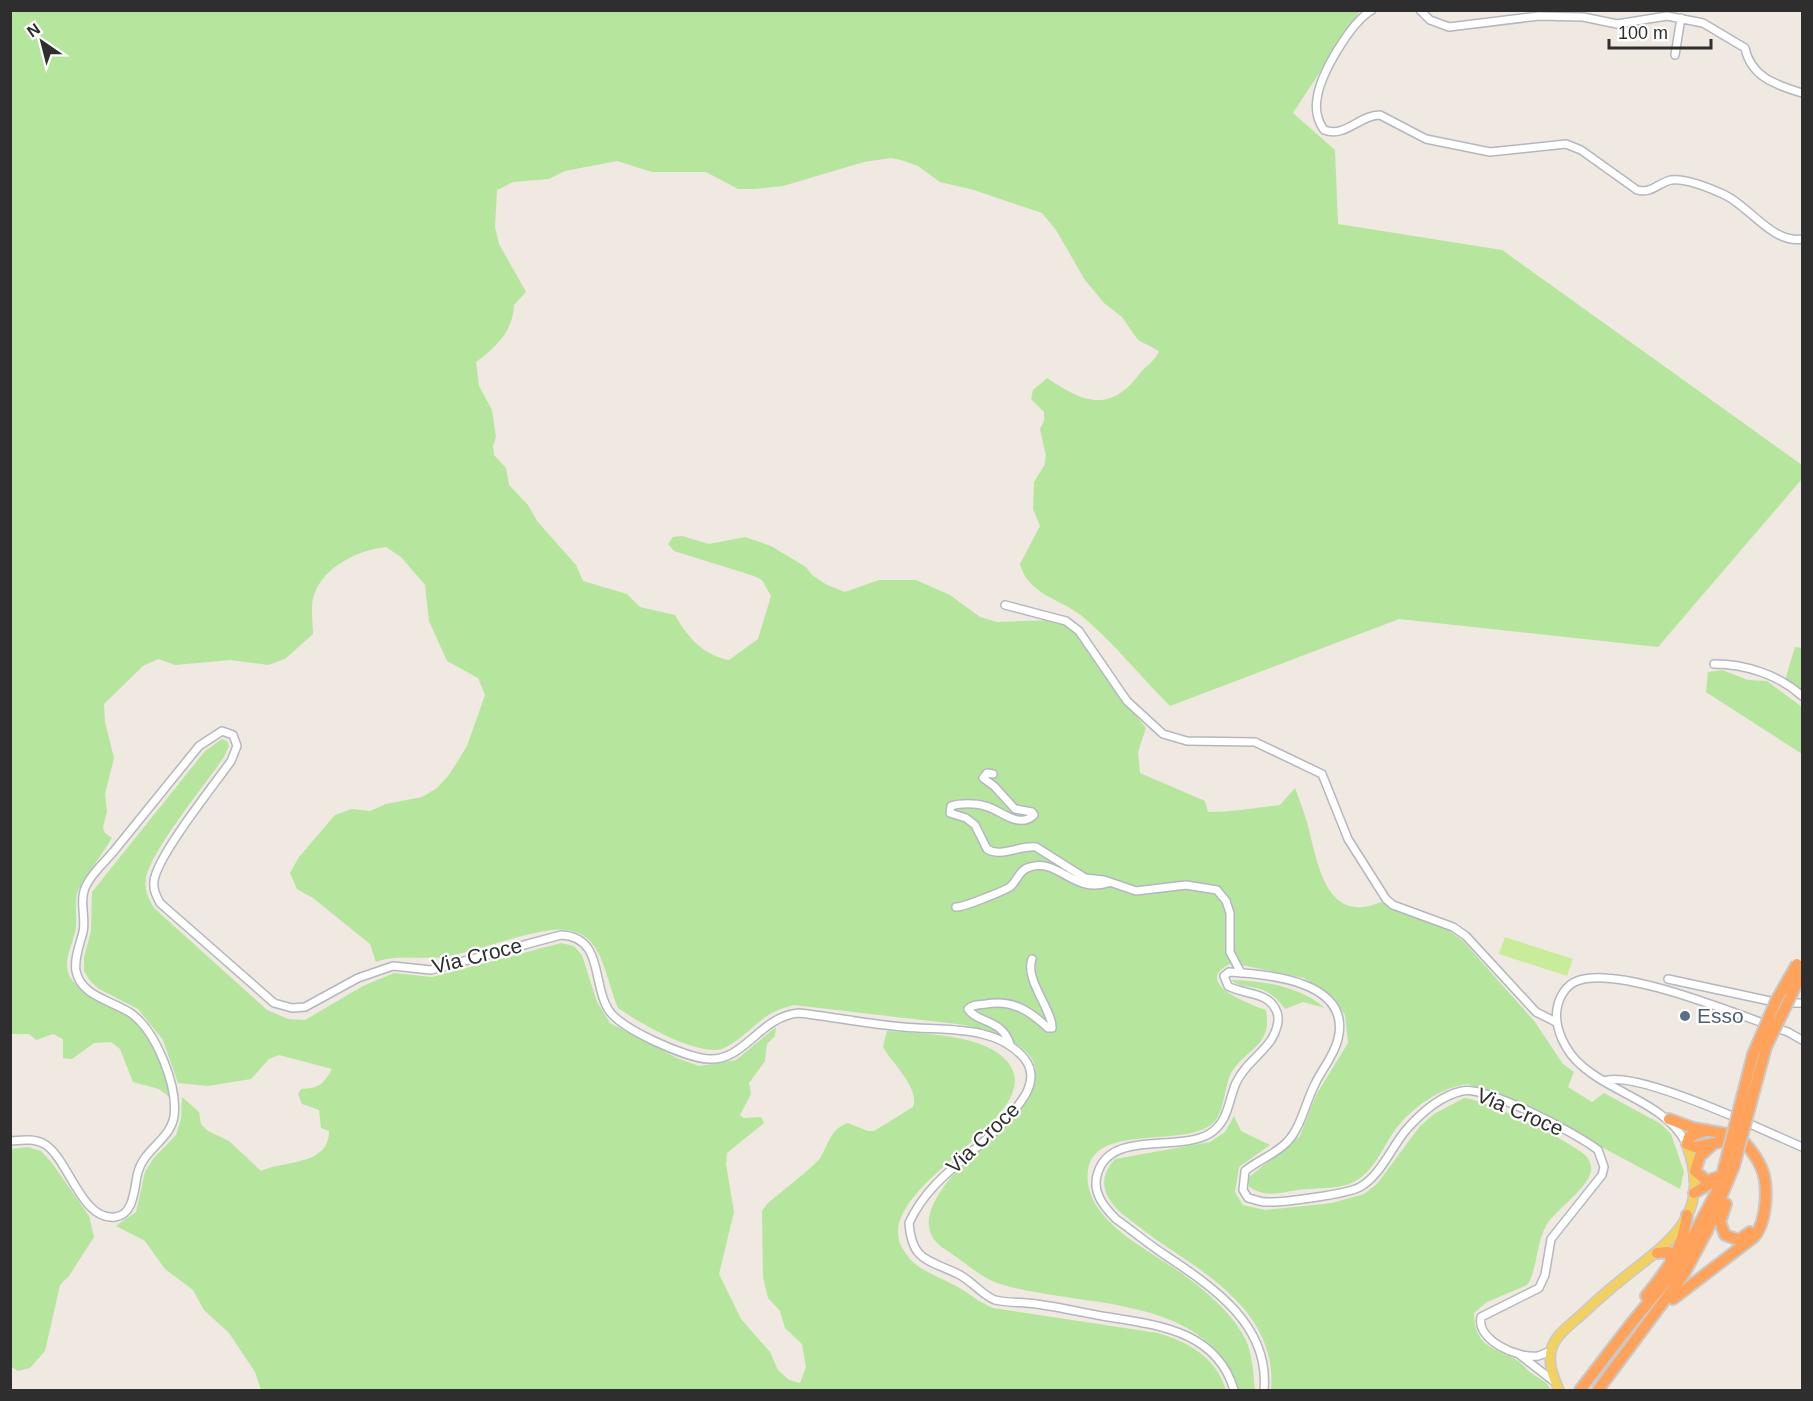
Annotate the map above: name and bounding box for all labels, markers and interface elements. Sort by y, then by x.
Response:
north arrow [12,12,72,72]
scale bar [1609,12,1711,50]
text: N [24,20,43,40]
text: 100 m [1618,23,1668,43]
street label: Via Croce [430,933,524,978]
place label: Esso [1697,1004,1744,1027]
marker: Esso [1678,1009,1692,1023]
street label: Via Croce [1473,1083,1567,1140]
street label: Via Croce [942,1097,1024,1178]

